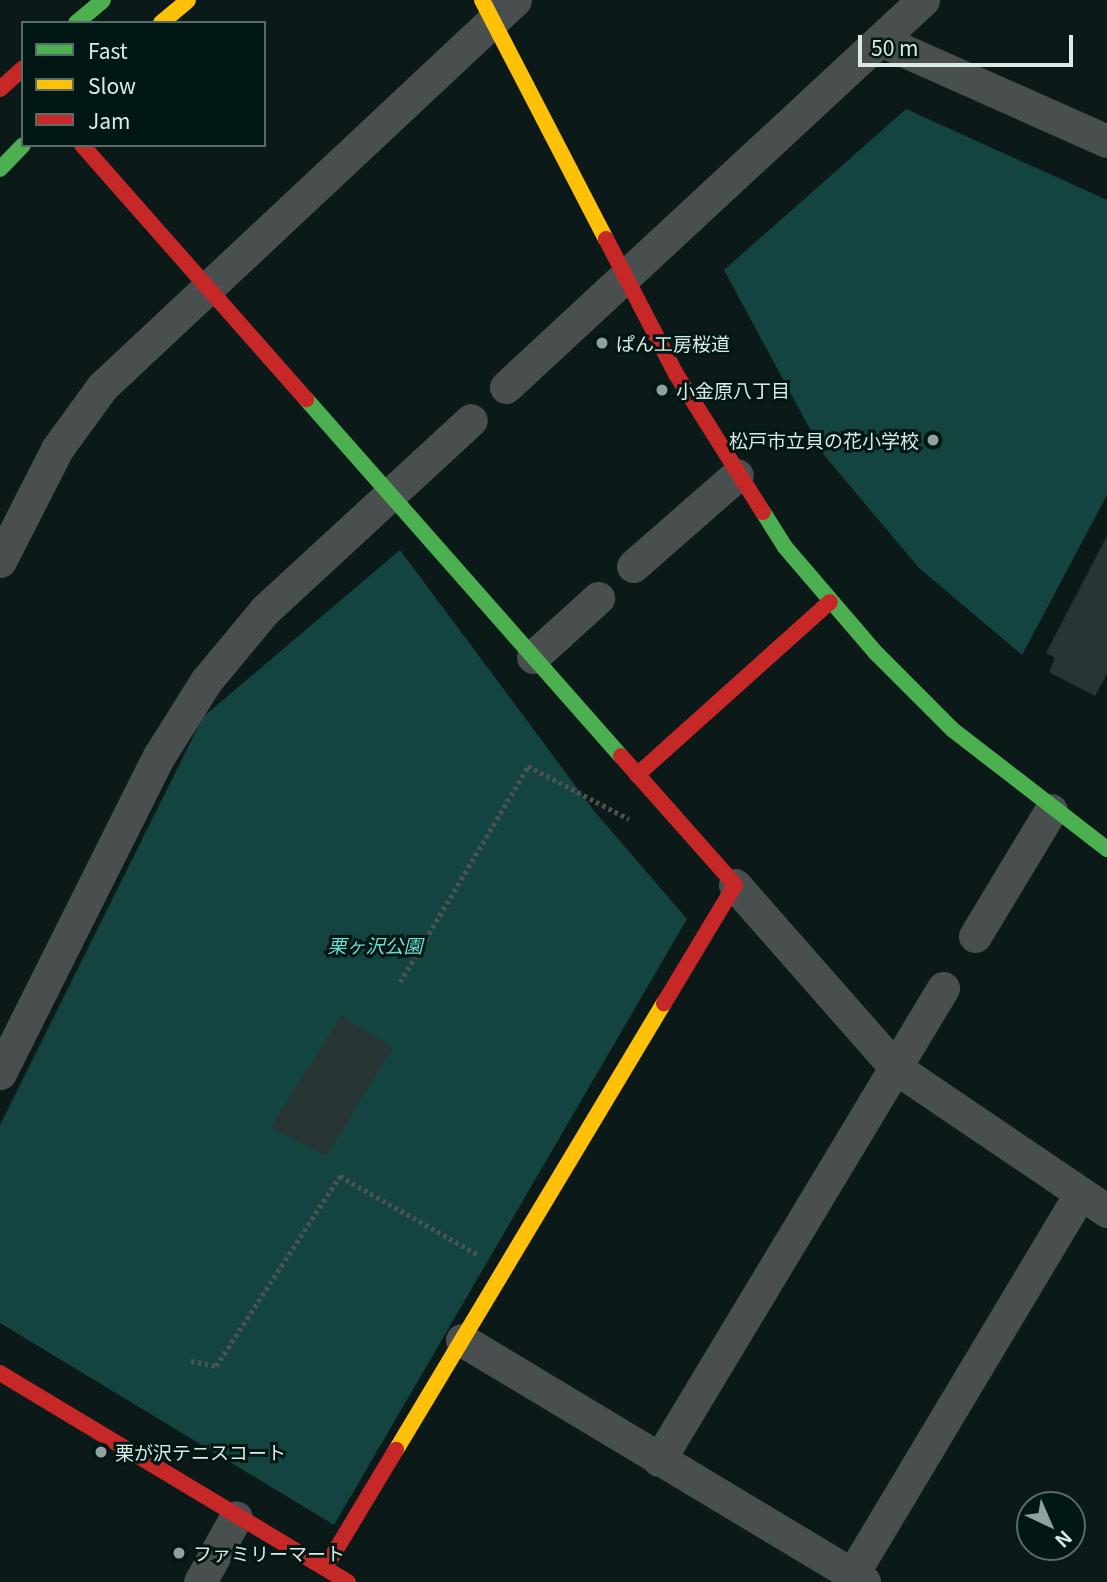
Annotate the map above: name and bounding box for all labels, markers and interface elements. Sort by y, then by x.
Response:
legend [21,21,266,147]
scale bar [862,21,1077,65]
text: 50 m [871,32,918,62]
text: Fast [88,35,128,65]
text: Slow [88,70,136,100]
text: Jam [88,105,131,135]
place label: ぱん工房桜道 [616,332,730,354]
marker: ぱん工房桜道 [594,335,610,351]
place label: 小金原八丁目 [676,379,790,401]
marker: 小金原八丁目 [654,382,670,398]
place label: 松戸市立貝の花小学校 [729,429,919,451]
marker: 松戸市立貝の花小学校 [925,432,941,448]
park label: 栗ヶ沢公園 [328,934,422,956]
place label: 栗が沢テニスコート [115,1441,286,1463]
marker: 栗が沢テニスコート [93,1444,109,1460]
north arrow [1016,1491,1086,1561]
text: N [1050,1525,1079,1555]
place label: ファミリーマート [193,1542,345,1564]
marker: ファミリーマート [171,1545,187,1561]

